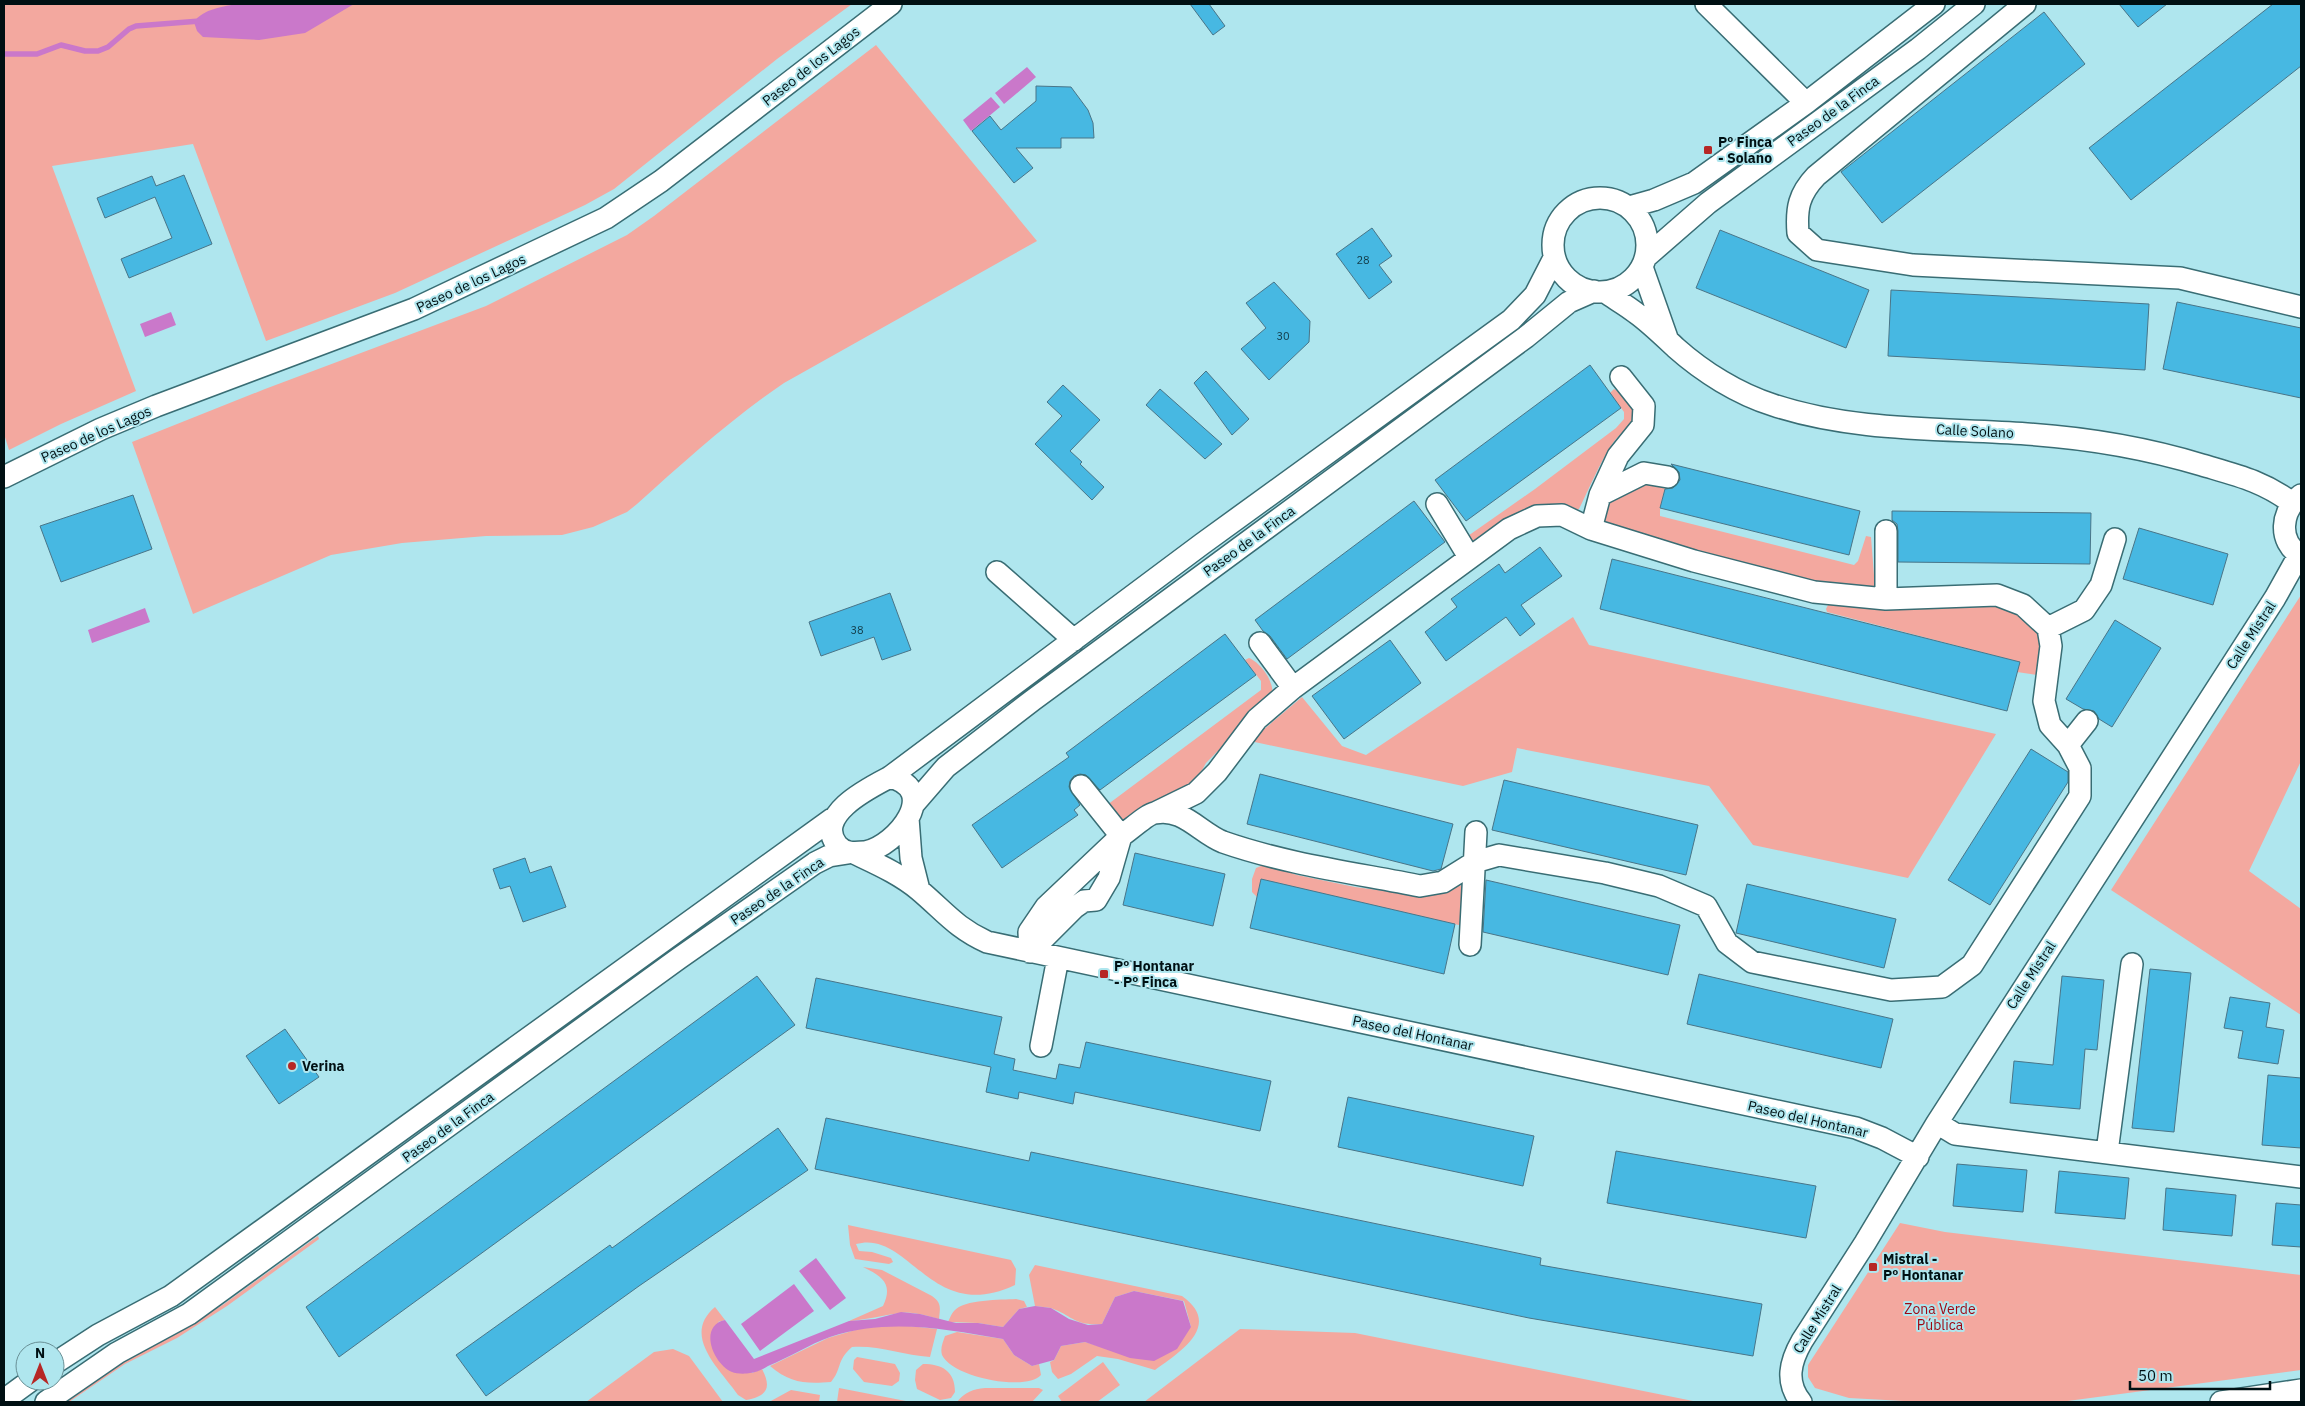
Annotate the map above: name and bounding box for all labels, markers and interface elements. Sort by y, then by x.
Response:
street label: Paseo de los Lagos [759,22,863,110]
street label: Paseo de la Finca [1784,71,1883,150]
place label: Pº Finca - Solano [1718,133,1772,167]
marker: Pº Finca - Solano [1702,144,1714,156]
street label: Paseo de los Lagos [413,250,529,316]
house number: 28 [1356,253,1370,267]
house number: 30 [1276,329,1290,343]
street label: Paseo de los Lagos [38,402,154,466]
street label: Calle Solano [1936,420,2014,442]
street label: Paseo de la Finca [1200,501,1299,580]
street label: Calle Mistral [2222,597,2280,672]
house number: 38 [850,623,864,637]
street label: Paseo de la Finca [727,853,828,929]
street label: Calle Mistral [2002,937,2060,1012]
place label: Pº Hontanar - Pº Finca [1114,957,1195,991]
marker: Pº Hontanar - Pº Finca [1098,968,1110,980]
street label: Paseo del Hontanar [1351,1011,1475,1055]
place label: Verina [302,1057,344,1075]
marker: Verina [286,1060,298,1072]
street label: Paseo de la Finca [399,1087,498,1166]
street label: Paseo del Hontanar [1746,1096,1870,1142]
place label: Mistral - Pº Hontanar [1883,1250,1964,1284]
marker: Mistral - Pº Hontanar [1867,1261,1879,1273]
street label: Calle Mistral [1789,1281,1845,1357]
park label: Zona Verde Pública [1904,1300,1976,1334]
north arrow [15,1341,65,1391]
text: N [35,1344,45,1362]
scale bar [2130,1358,2270,1390]
text: 50 m [2138,1366,2173,1385]

